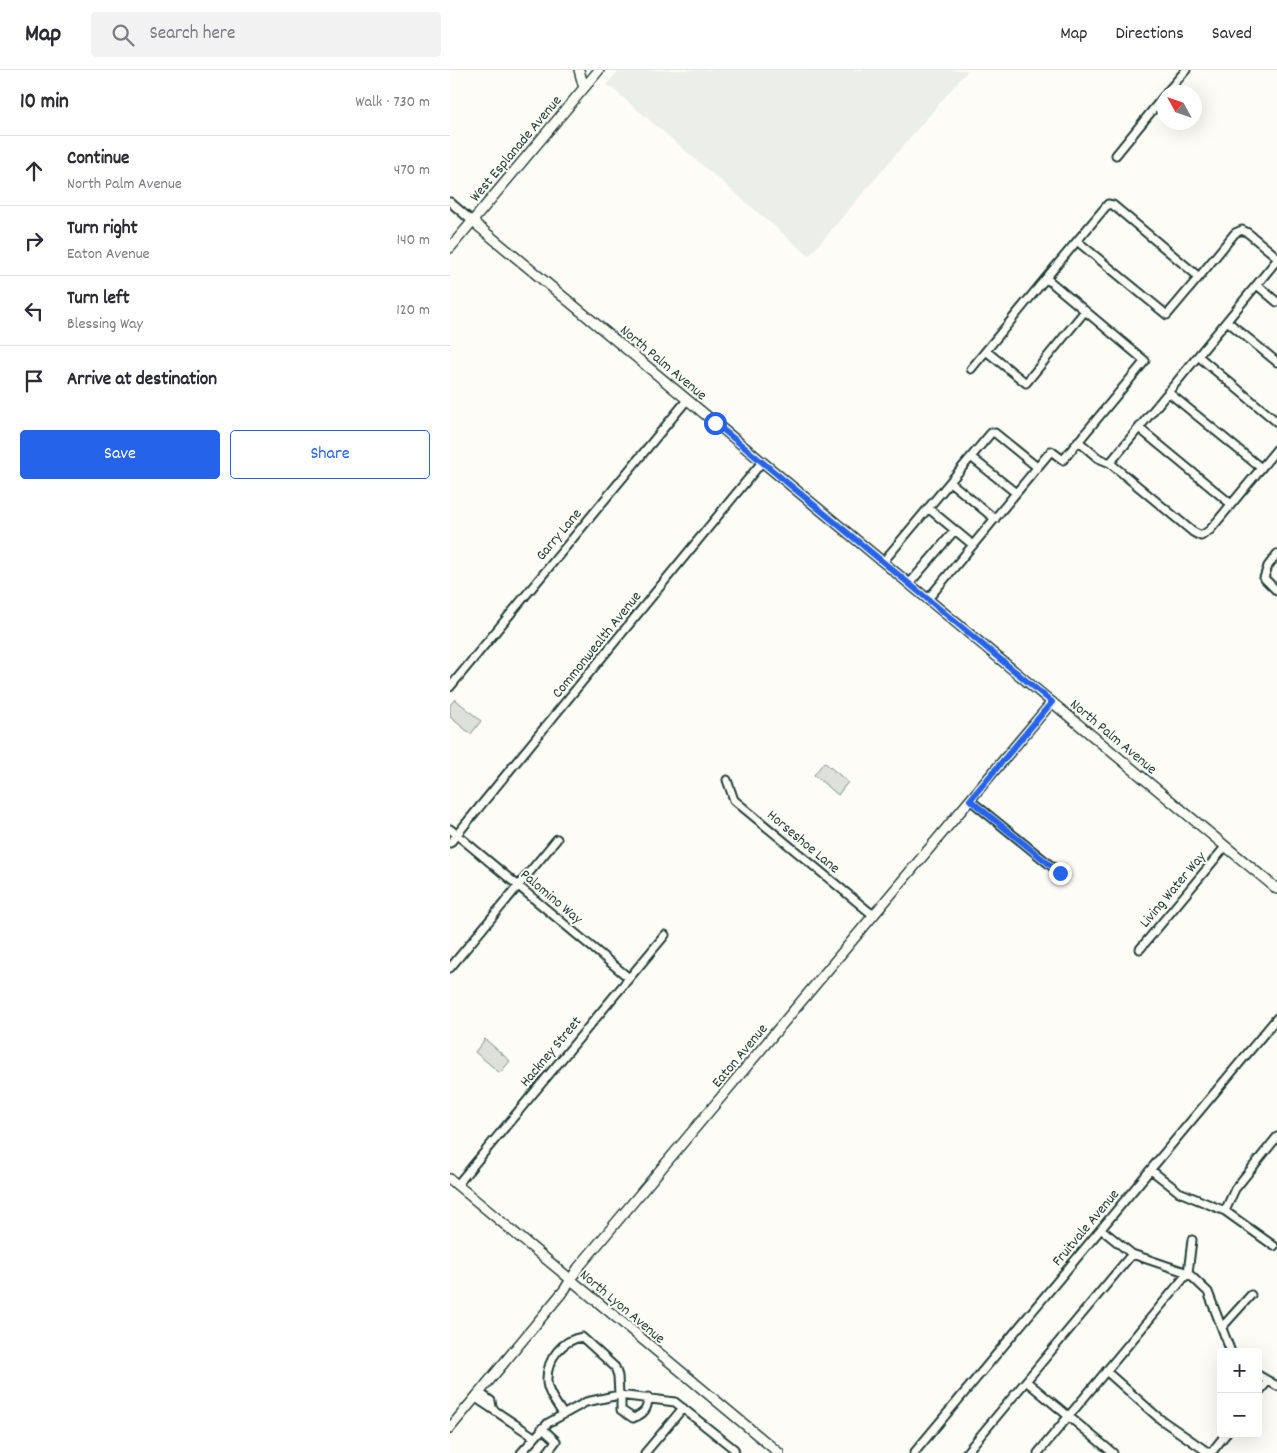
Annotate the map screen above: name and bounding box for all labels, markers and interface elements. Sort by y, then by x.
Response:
search box [91,12,441,57]
text: Map [25,18,61,52]
icon: search [109,21,137,49]
text: Search here [149,21,235,48]
text: Map [1060,22,1087,47]
text: Directions [1115,22,1184,47]
text: Saved [1212,22,1252,47]
north arrow [1157,85,1202,130]
text: 10 min [20,88,69,118]
text: Walk · 730 m [355,91,430,114]
street label: West Esplanade Avenue [465,91,568,207]
text: Continue [67,146,129,173]
icon: ahead [20,157,48,185]
text: 470 m [394,159,430,182]
text: North Palm Avenue [67,173,182,196]
text: Turn right [67,216,138,243]
icon: right [20,227,48,255]
text: 140 m [396,229,430,252]
text: Eaton Avenue [67,243,150,266]
text: Turn left [67,286,130,313]
icon: left [20,297,48,325]
text: 120 m [396,299,430,322]
text: Blessing Way [67,313,143,336]
street label: North Palm Avenue [614,320,711,407]
icon: arrive [20,367,48,395]
text: Arrive at destination [67,367,217,394]
route start [704,412,727,435]
button: Save [20,430,220,479]
button: Share [230,430,430,479]
street label: Garry Lane [531,504,588,566]
street label: Commonwealth Avenue [547,587,648,703]
street label: North Palm Avenue [1064,694,1161,781]
street label: Horseshoe Lane [761,805,844,880]
street label: Living Water Way [1135,847,1213,933]
route end [1049,862,1072,885]
street label: Palomino Way [515,865,588,931]
street label: Hackney Street [515,1012,588,1092]
street label: Eaton Avenue [707,1019,774,1093]
street label: Fruitvale Avenue [1048,1185,1126,1272]
street label: North Lyon Avenue [574,1265,670,1350]
map controls [1217,1348,1262,1438]
button: + [1217,1348,1262,1393]
button: − [1217,1393,1262,1438]

